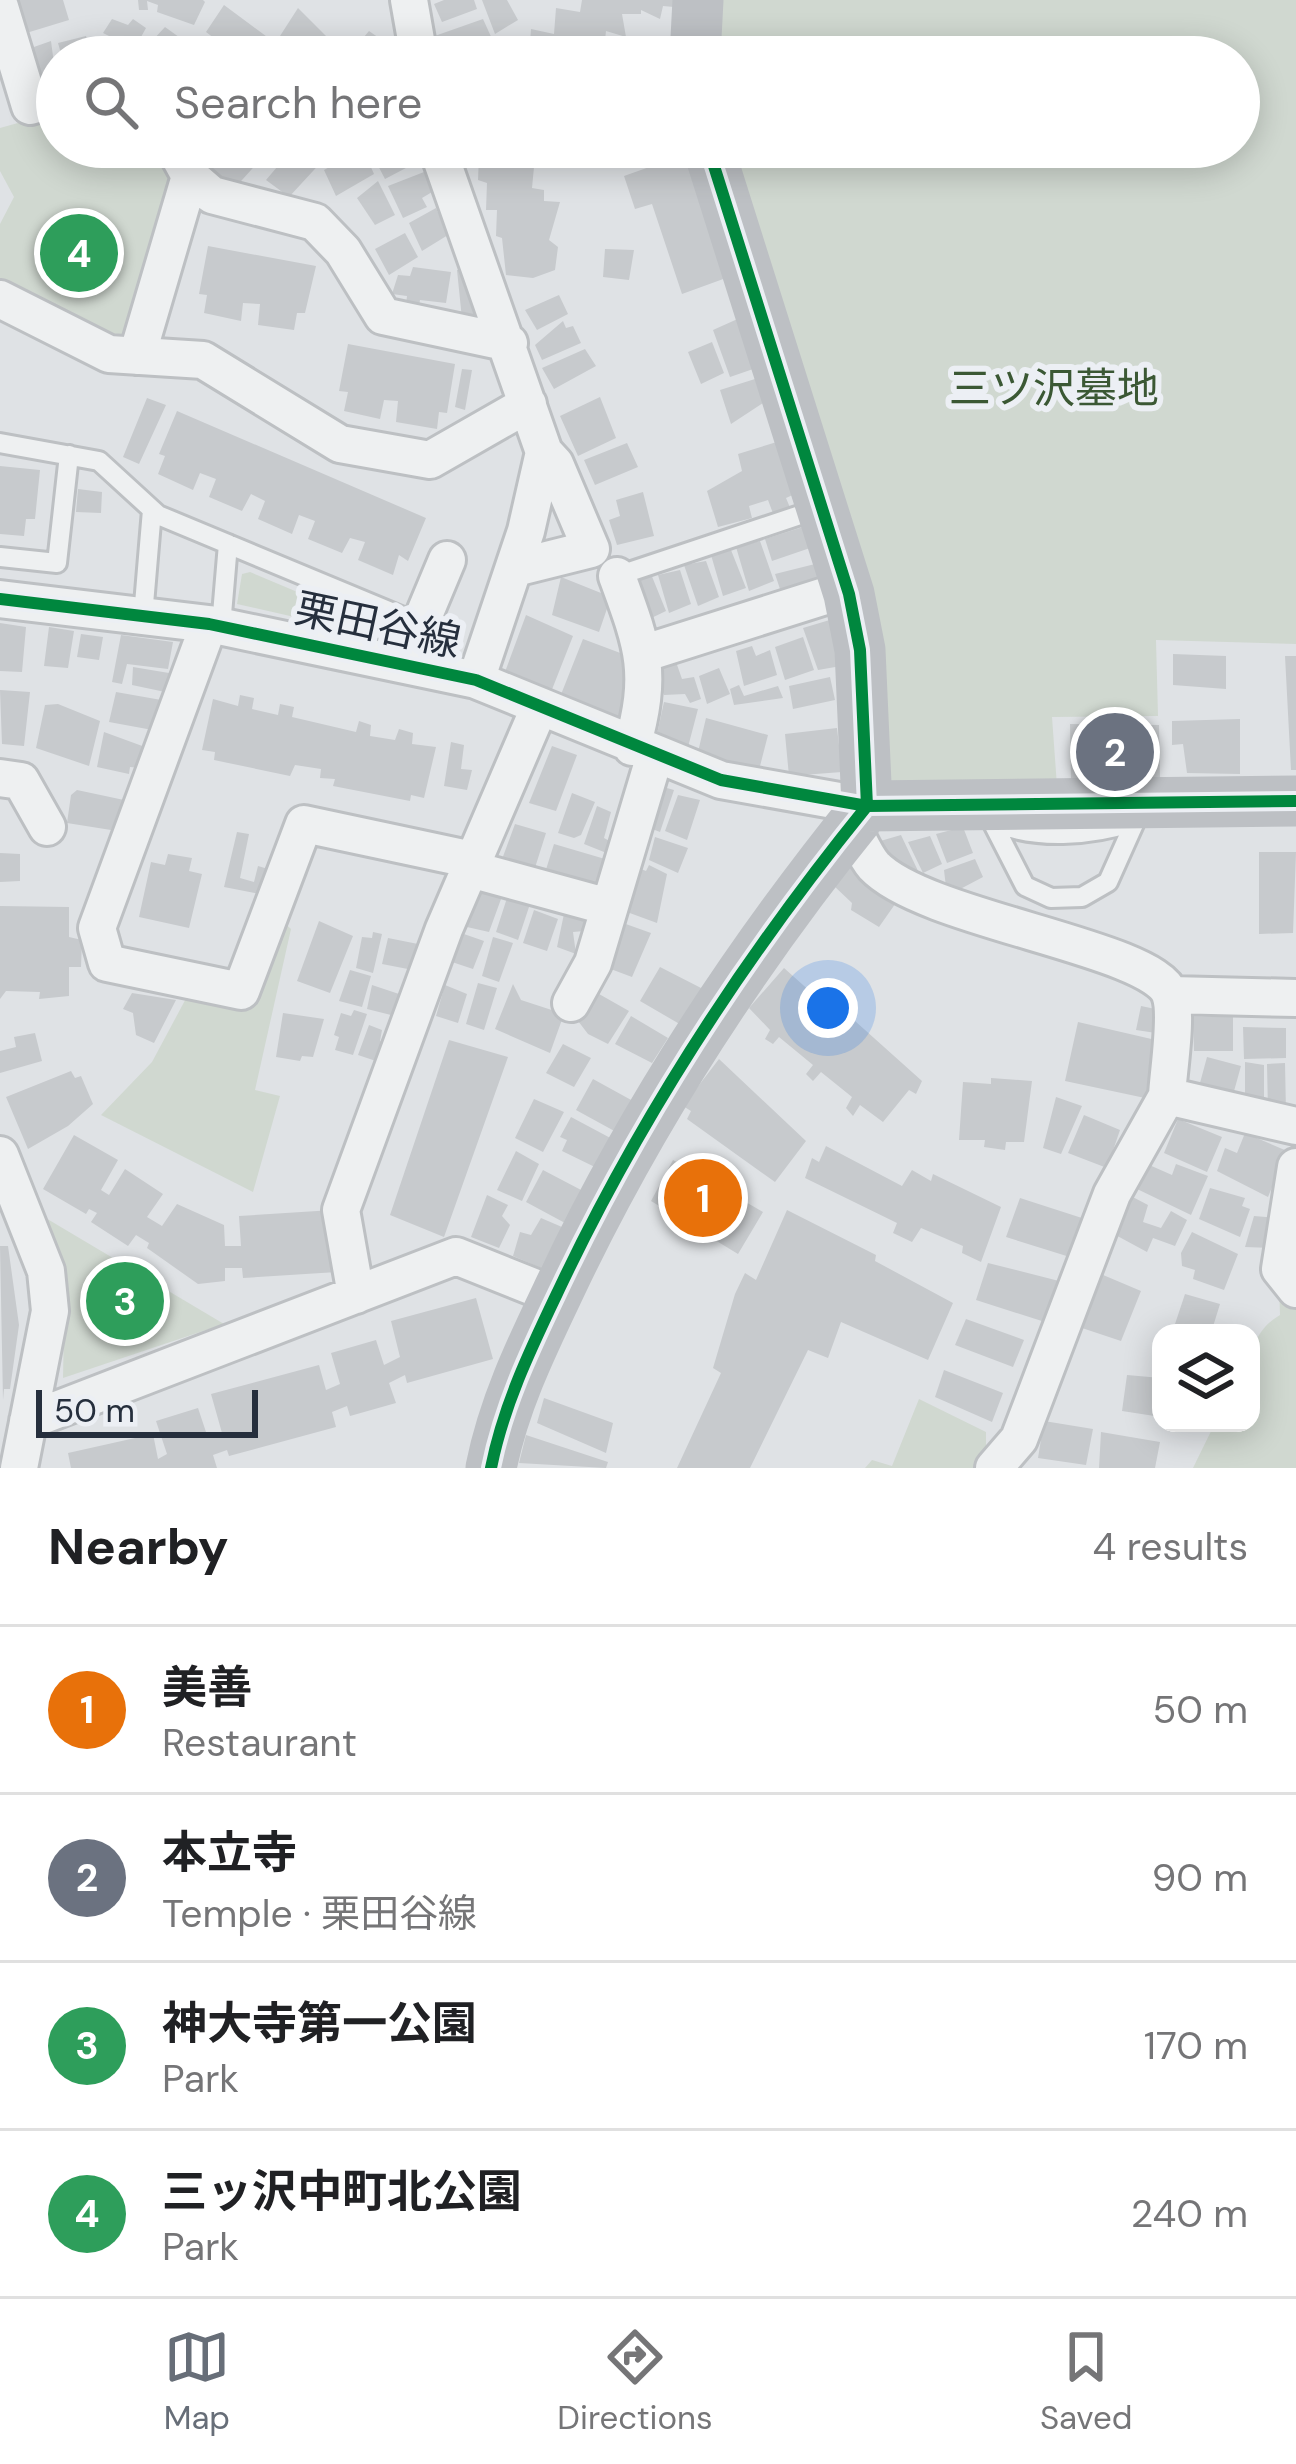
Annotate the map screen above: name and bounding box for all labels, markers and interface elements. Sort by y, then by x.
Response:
search box [36,36,1260,168]
icon: search [78,69,144,135]
text: Search here [174,73,422,132]
pin: 4 [40,208,118,298]
park label: 三ツ沢墓地 [949,361,1159,416]
street label: 栗田谷線 [290,581,466,669]
pin: 2 [1076,707,1154,797]
your location [798,978,858,1038]
pin: 1 [664,1153,742,1243]
pin: 3 [86,1256,164,1346]
map controls [1152,1324,1260,1432]
button: layers [1152,1324,1260,1432]
scale bar [36,1384,258,1437]
text: 50 m [54,1389,135,1432]
text: Nearby [48,1513,229,1580]
text: 4 results [1093,1521,1248,1572]
text: 美善 [162,1658,252,1717]
text: 1 [80,1684,94,1735]
text: 50 m [1152,1684,1248,1735]
text: Restaurant [162,1717,357,1768]
text: 本立寺 [162,1823,297,1882]
text: 2 [76,1852,98,1903]
text: 90 m [1152,1852,1248,1903]
text: Temple · 栗田谷線 [162,1888,477,1939]
text: 神大寺第一公園 [162,1994,477,2053]
text: 3 [75,2020,99,2071]
text: 170 m [1144,2020,1248,2071]
text: Park [162,2053,239,2104]
text: 三ッ沢中町北公園 [162,2162,522,2221]
text: 4 [74,2188,100,2239]
text: 240 m [1131,2188,1248,2239]
text: Park [162,2221,239,2272]
tab: Map [164,2324,230,2439]
tab: Directions [557,2324,713,2439]
tab: Saved [1040,2324,1132,2439]

